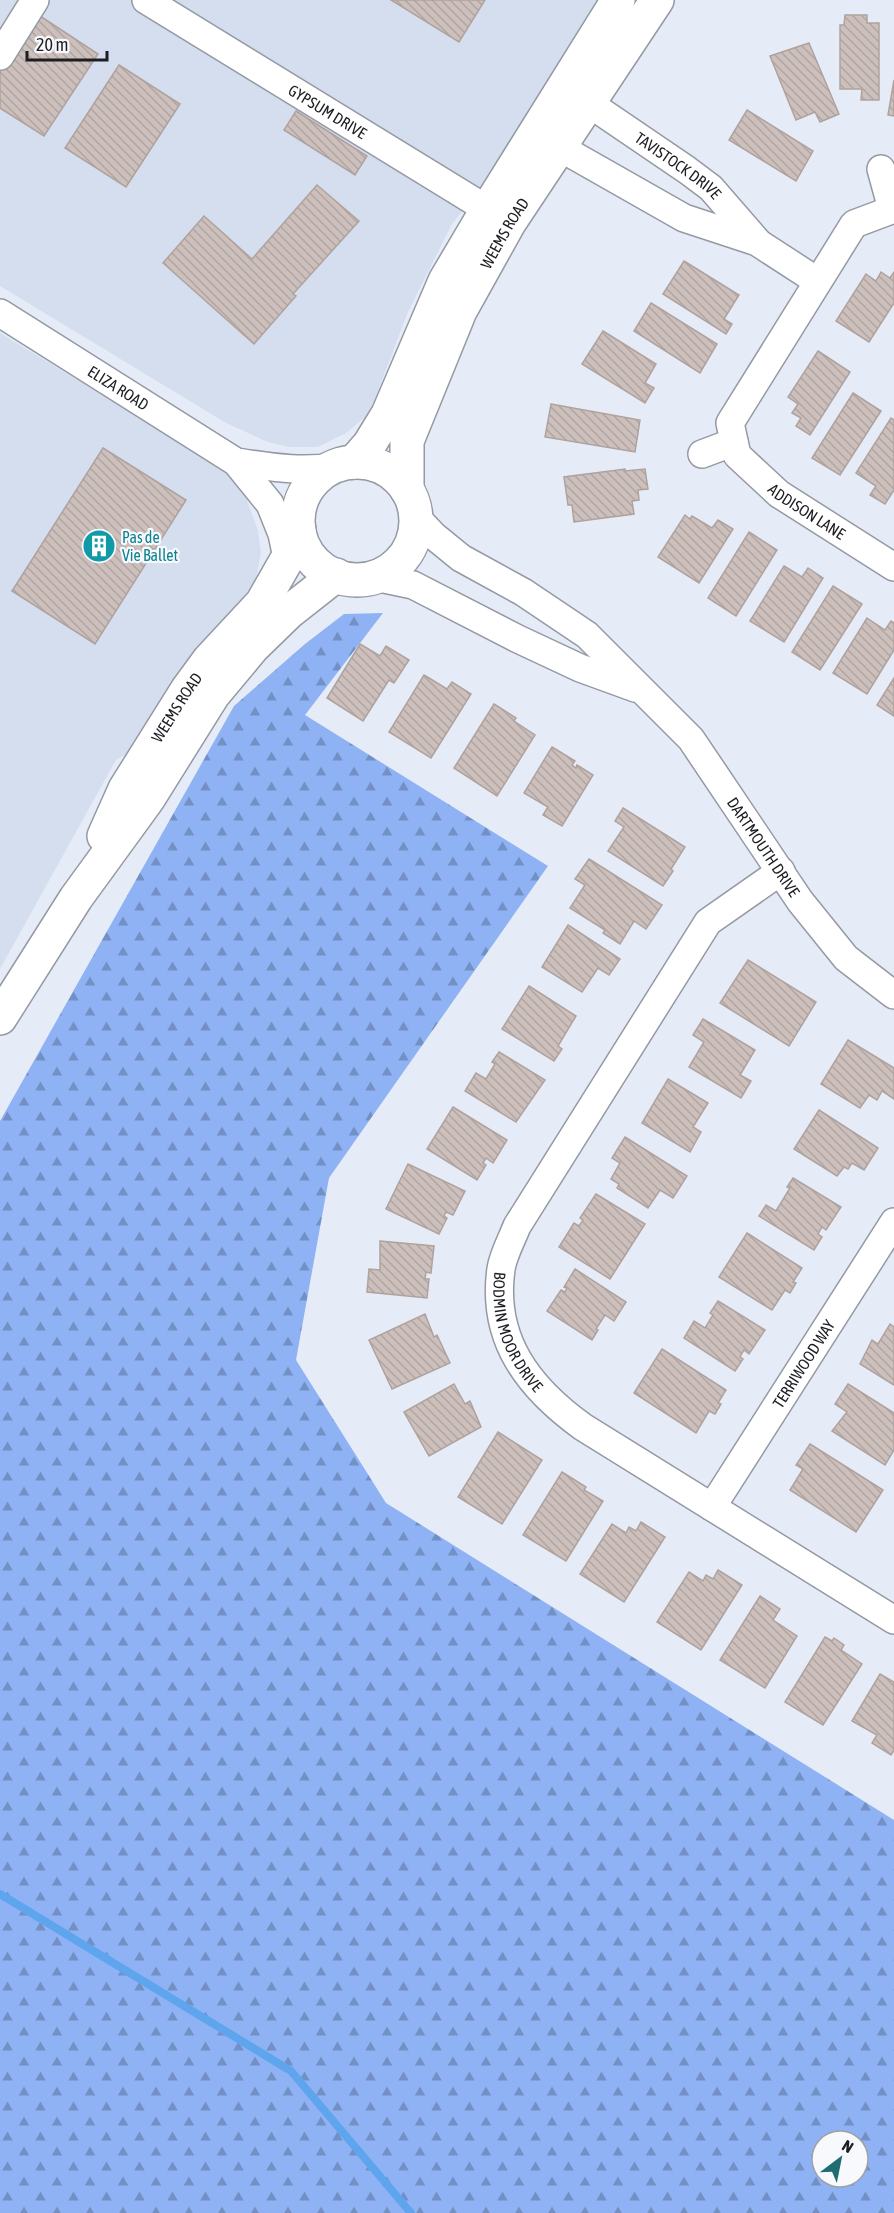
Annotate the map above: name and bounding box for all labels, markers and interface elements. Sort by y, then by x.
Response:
scale bar [27,24,106,62]
text: 20 m [36,34,68,55]
street label: GYPSUM DRIVE [285,81,370,142]
street label: TAVISTOCK DRIVE [632,128,725,202]
street label: WEEMS ROAD [477,194,532,272]
street label: ELIZA ROAD [85,362,152,414]
street label: ADDISON LANE [765,480,849,543]
building icon: Pas de Vie Ballet [81,528,117,564]
place label: Pas de Vie Ballet [122,528,179,564]
street label: WEEMS ROAD [148,669,206,745]
street label: DARTMOUTH DRIVE [724,794,803,900]
street label: BODMIN MOOR DRIVE [490,1271,547,1395]
street label: TERRIWOOD WAY [769,1316,839,1411]
north arrow [810,2129,870,2189]
text: N [839,2136,857,2156]

